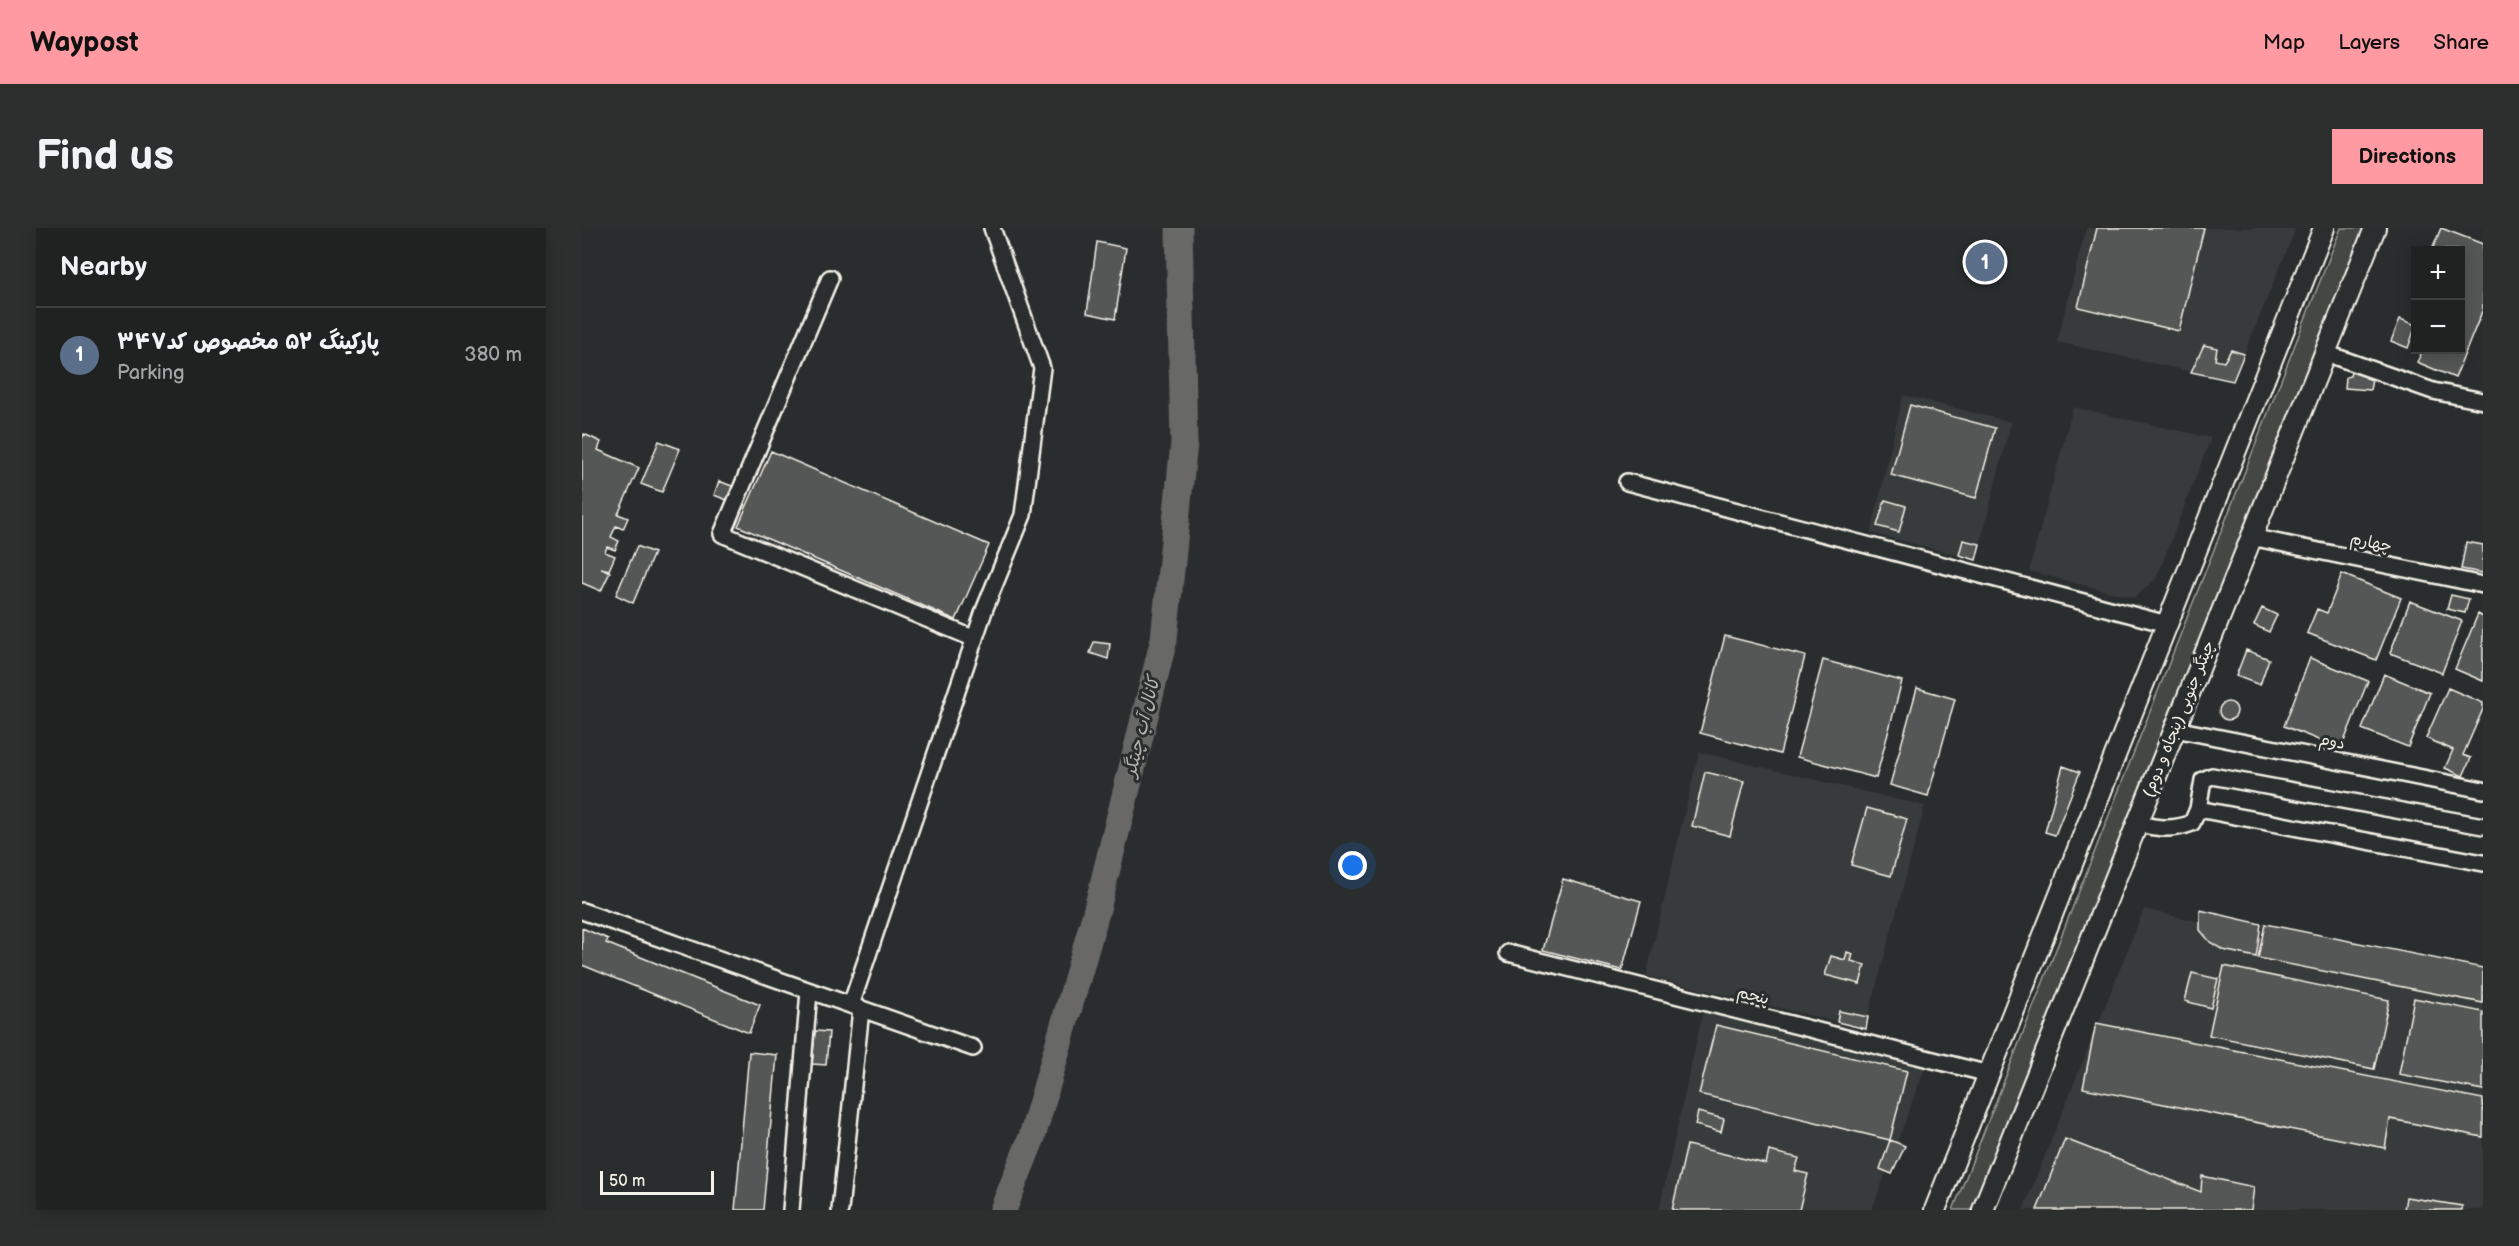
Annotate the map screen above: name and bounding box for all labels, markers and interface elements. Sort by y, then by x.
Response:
text: Waypost [30,26,139,59]
text: Map [2263,30,2305,55]
text: Layers [2338,30,2400,55]
text: Share [2433,30,2489,55]
button: Directions [2332,129,2483,184]
text: Find us [36,131,174,182]
pin: 1 [1966,240,2004,285]
map controls [2411,246,2465,354]
button: + [2411,246,2465,300]
text: Nearby [60,252,147,283]
button: − [2411,300,2465,354]
text: پارکینگ ۵۲ مخصوص کد۳۴۷ [117,329,379,356]
text: 1 [75,343,84,367]
text: 380 m [464,343,522,367]
text: Parking [117,361,185,385]
street label: چهارم [2348,529,2394,559]
street label: چیتگر جنوبی (پنجاه و دوم) [2138,638,2221,801]
water label: کانال آب چیتگر [1118,672,1165,781]
street label: دوم [2317,730,2347,756]
your location [1338,851,1367,880]
street label: پنجم [1735,983,1771,1011]
scale bar [600,1168,714,1196]
text: 50 m [609,1172,645,1191]

